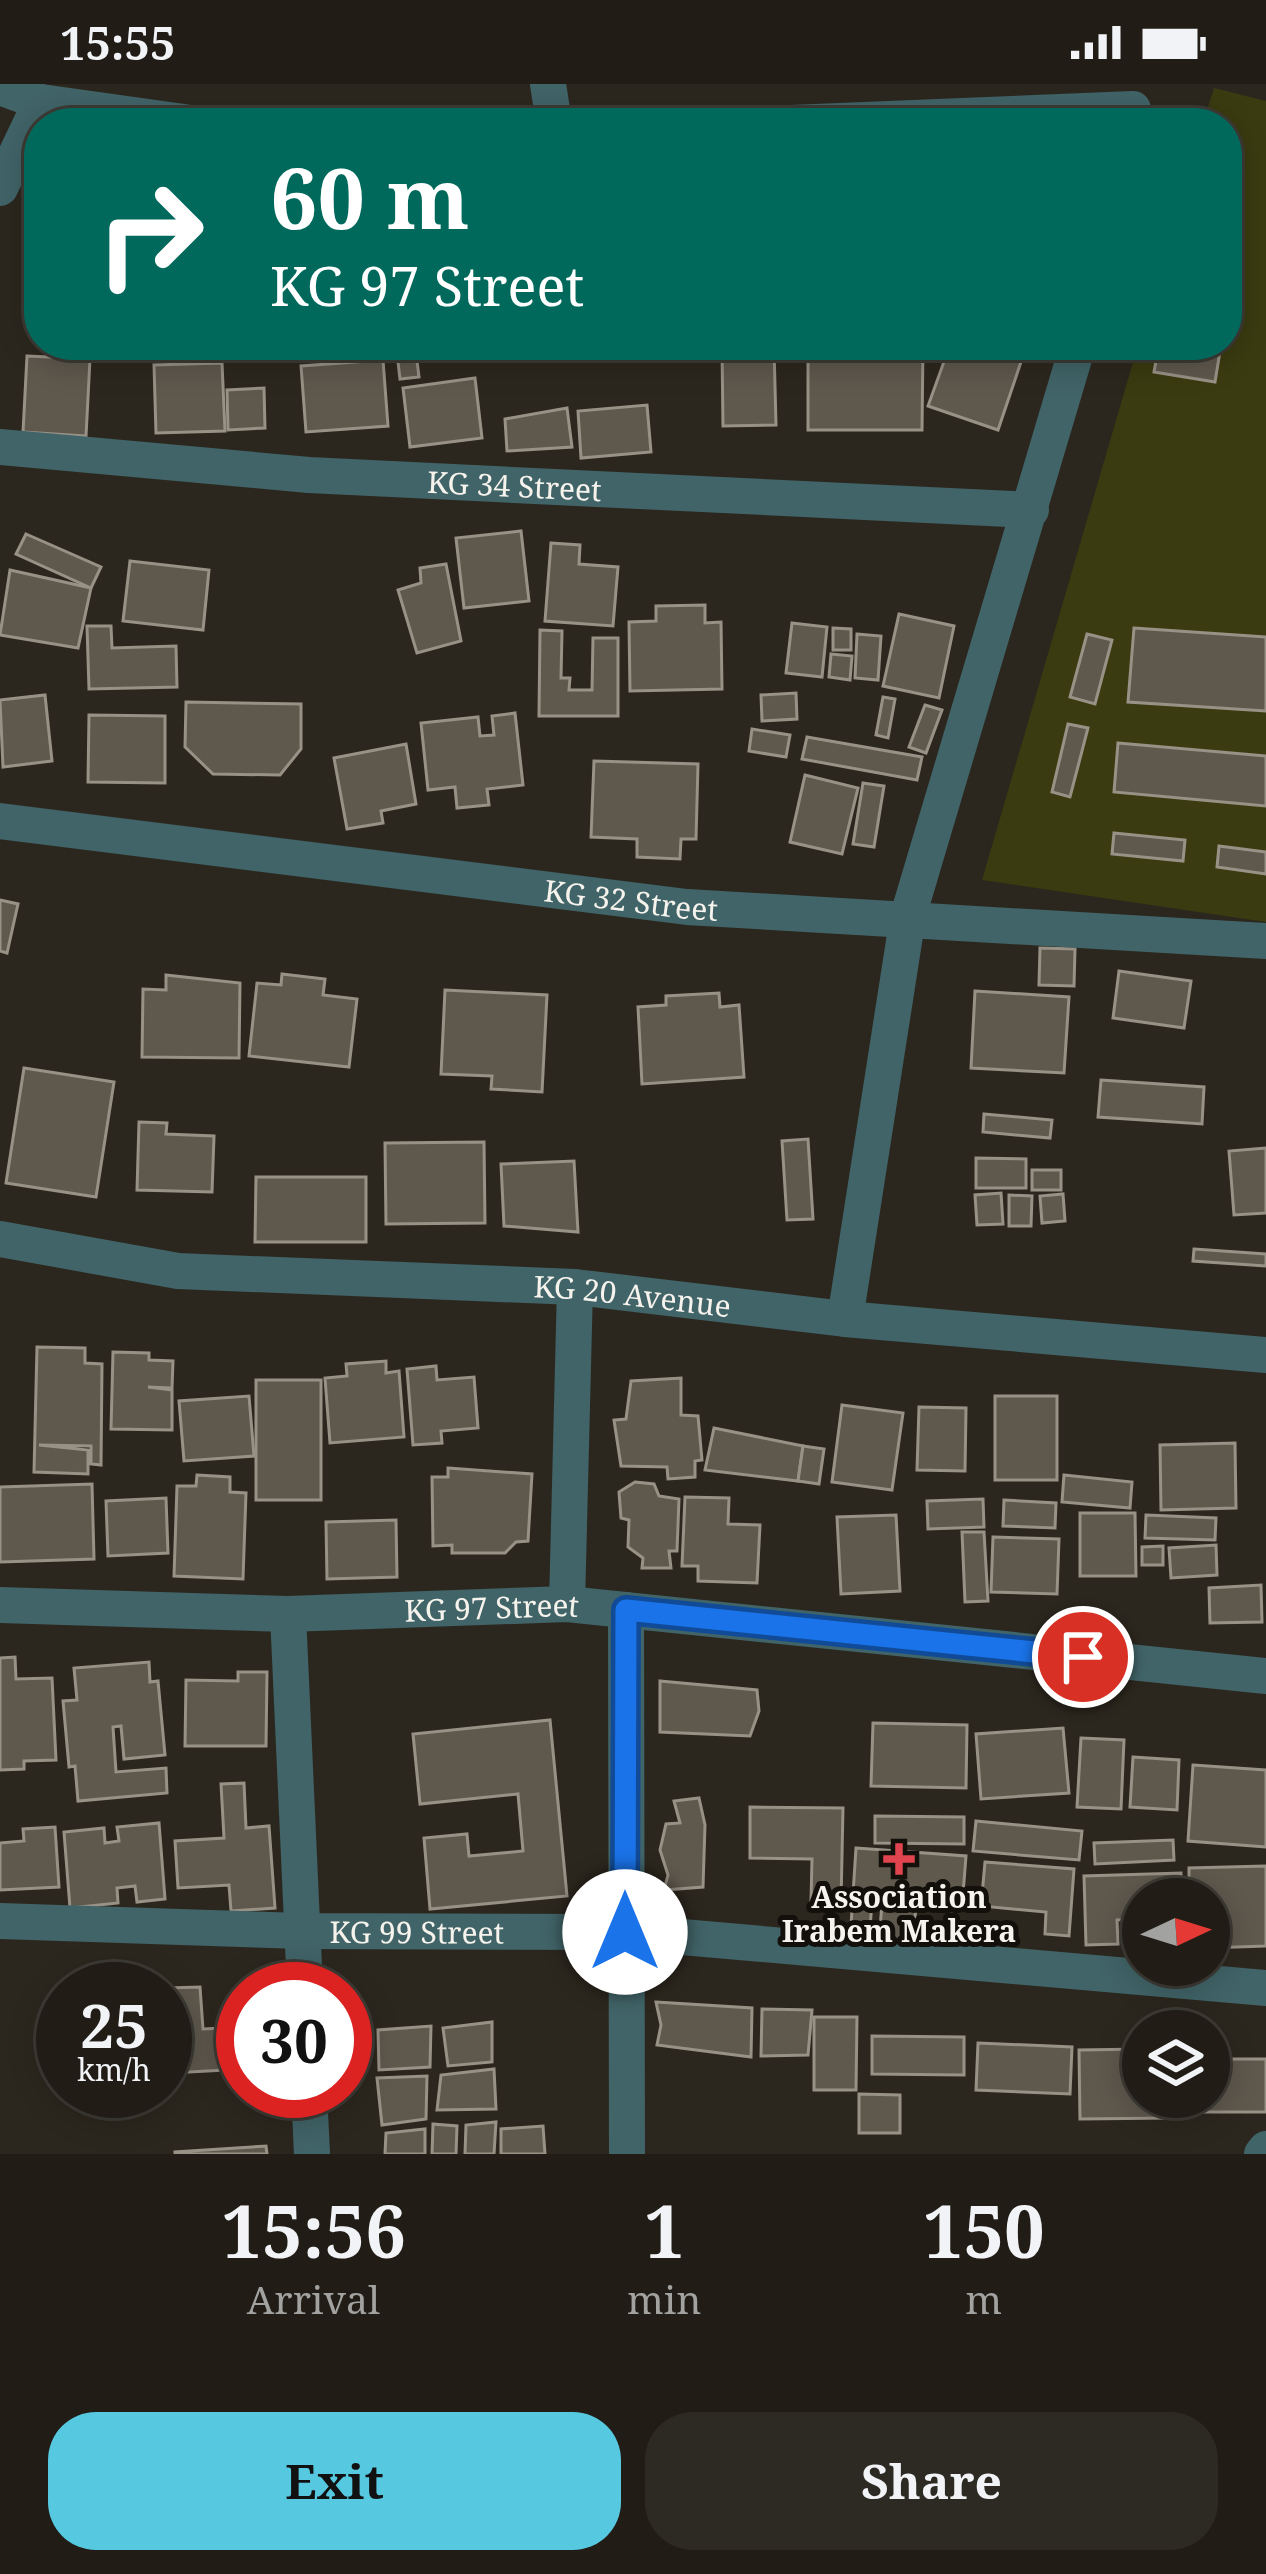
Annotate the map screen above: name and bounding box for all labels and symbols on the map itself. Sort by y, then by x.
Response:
street label: KG 34 Street [426,460,603,510]
street label: KG 32 Street [542,869,719,929]
street label: KG 20 Avenue [533,1265,733,1326]
street label: KG 97 Street [404,1583,581,1630]
pin [1032,1606,1134,1708]
marker: Association Irabem Makera [886,1846,912,1872]
position arrow [562,1869,688,1995]
place label: Association Irabem Makera [782,1876,1016,1951]
north arrow [1122,1878,1230,1986]
street label: KG 99 Street [329,1911,504,1952]
speed limit sign: 30 [216,1962,372,2118]

